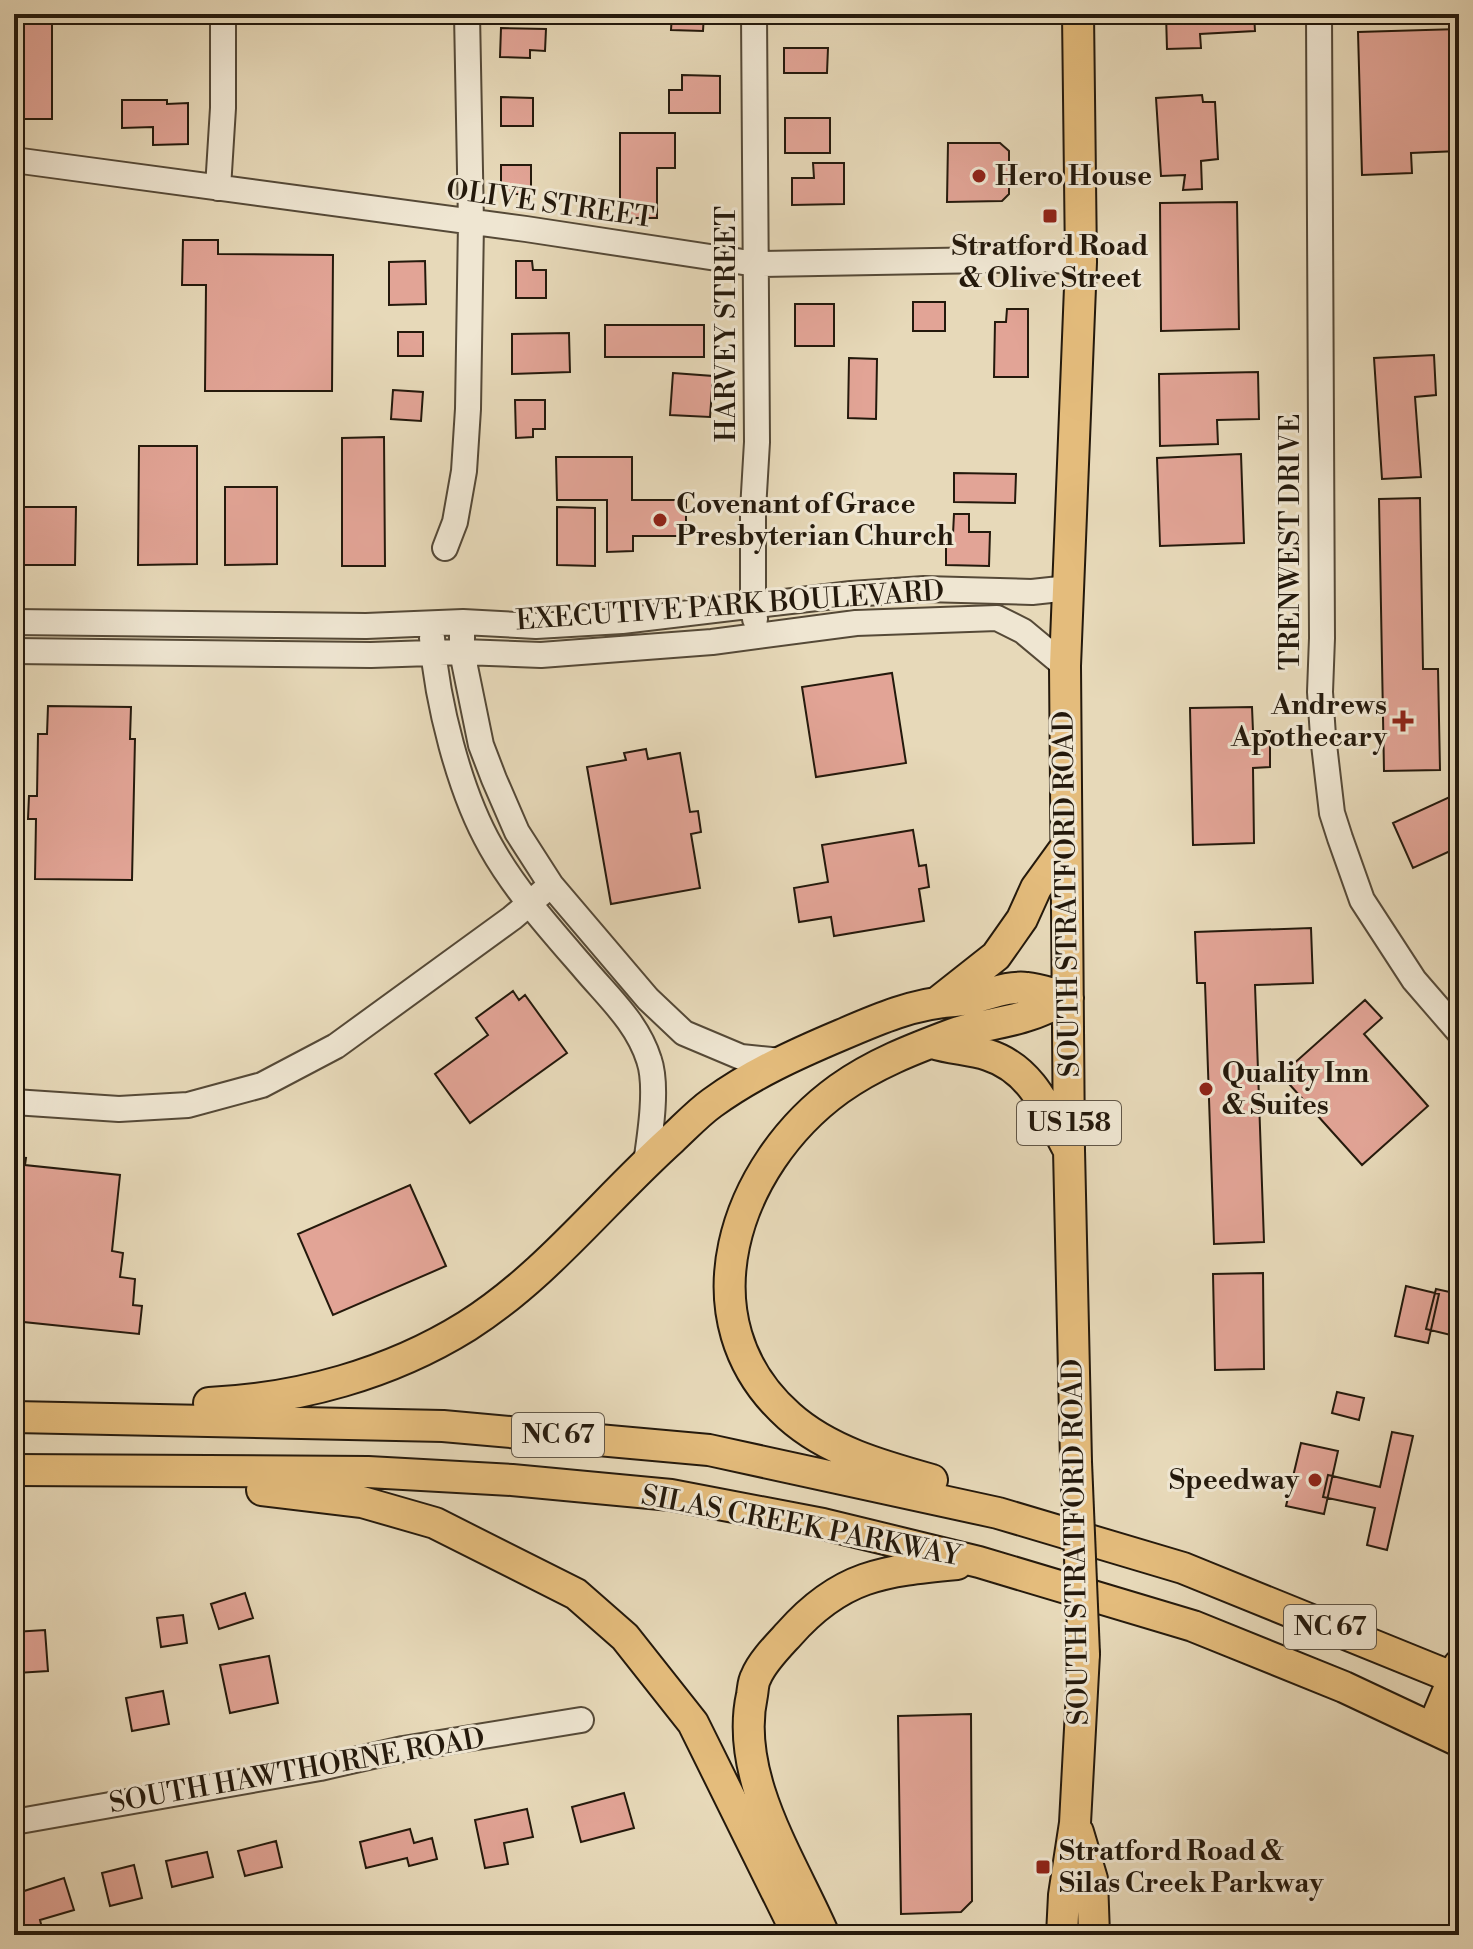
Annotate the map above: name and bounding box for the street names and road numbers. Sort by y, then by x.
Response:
street label: OLIVE STREET [444,172,656,236]
street label: HARVEY STREET [709,206,744,442]
street label: TRENWEST DRIVE [1273,414,1308,670]
street label: EXECUTIVE PARK BOULEVARD [515,574,945,638]
street label: SOUTH STRATFORD ROAD [1046,710,1088,1078]
road number: US 158 [1017,1101,1121,1145]
street label: SOUTH STRATFORD ROAD [1055,1358,1097,1726]
road number: NC 67 [512,1413,604,1457]
street label: SILAS CREEK PARKWAY [638,1478,965,1574]
road number: NC 67 [1284,1605,1376,1649]
street label: SOUTH HAWTHORNE ROAD [106,1721,488,1821]

